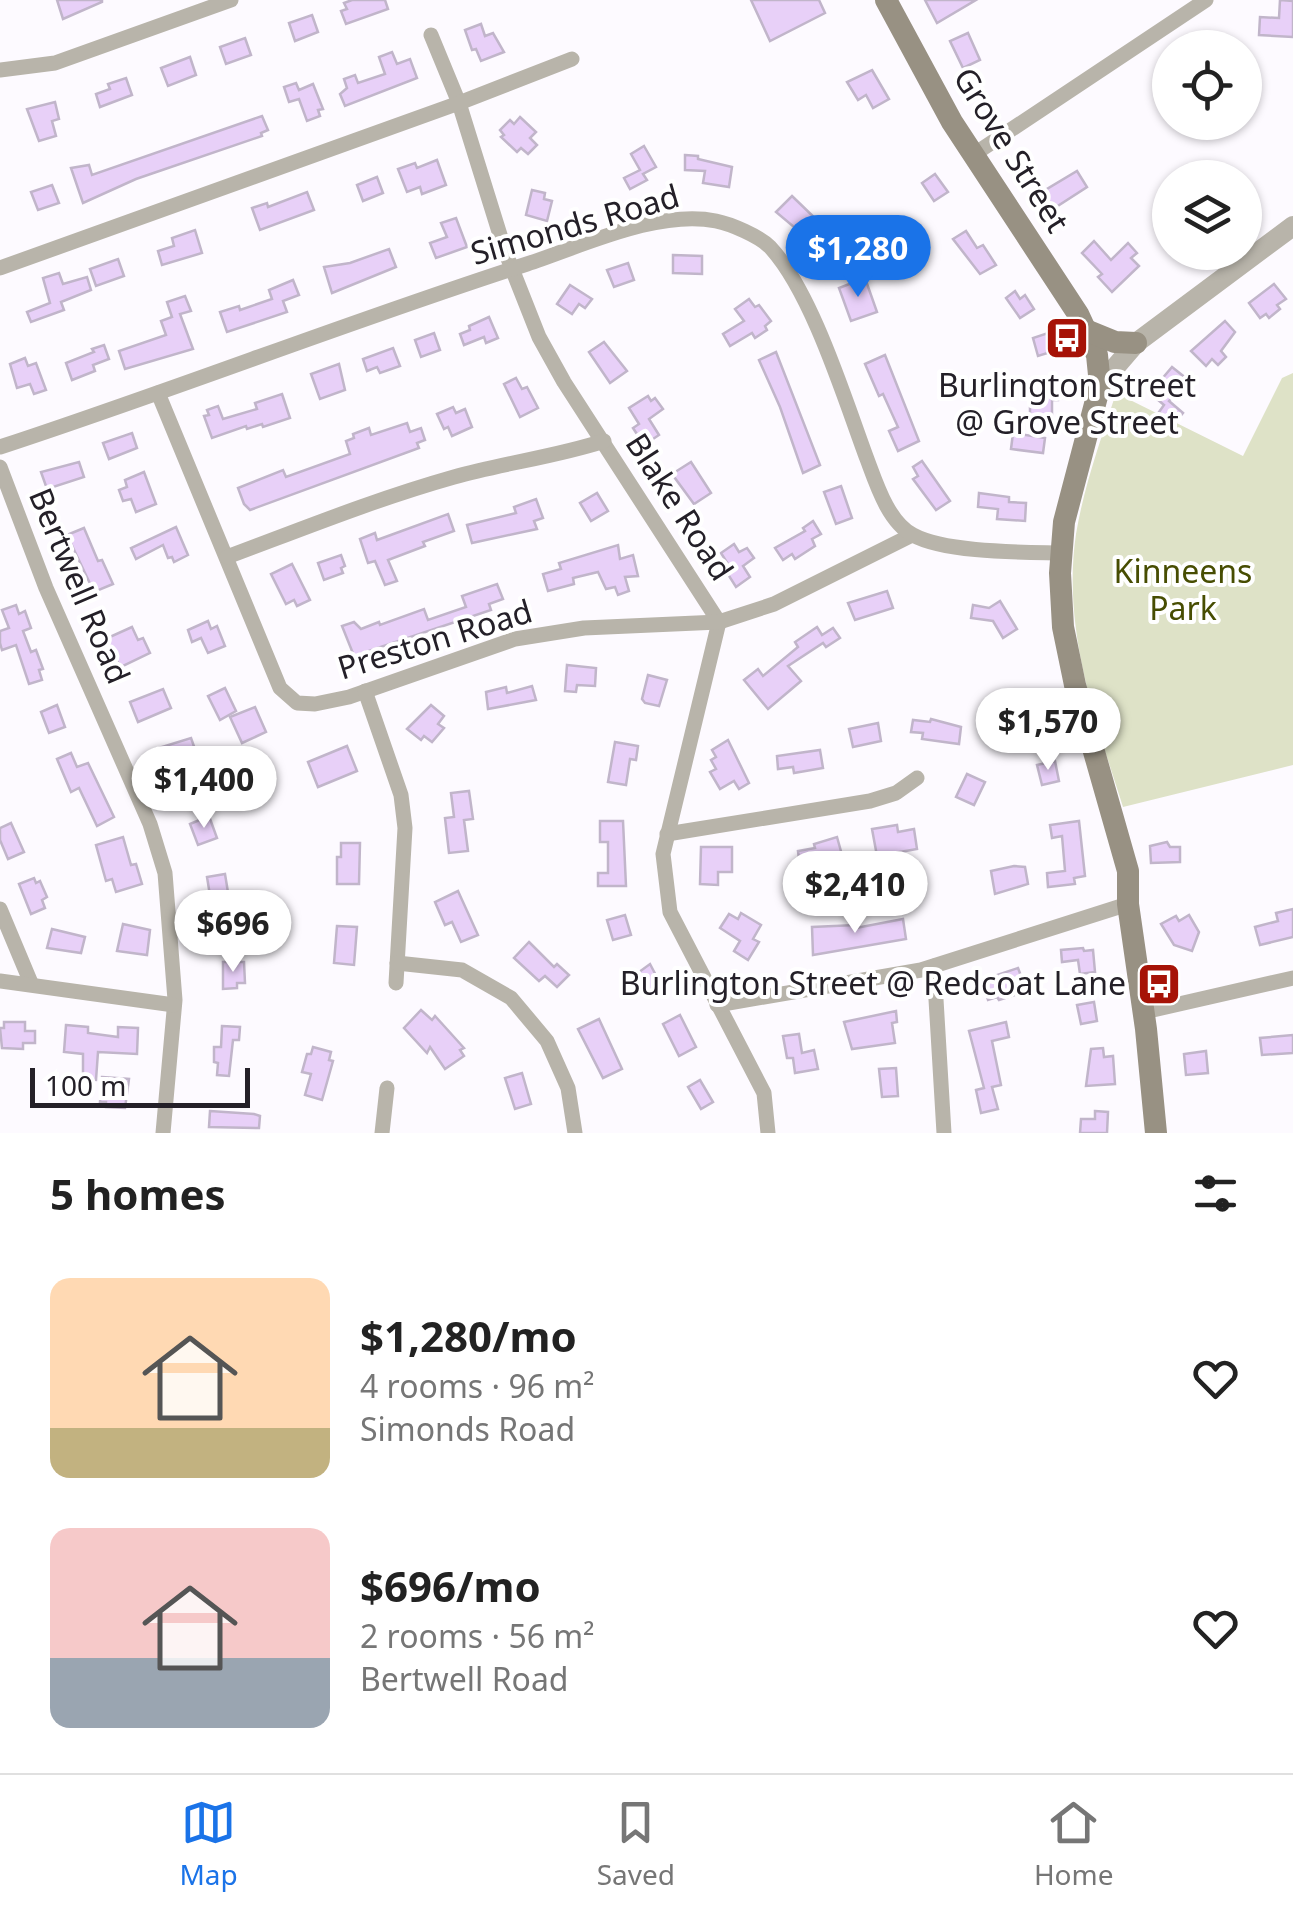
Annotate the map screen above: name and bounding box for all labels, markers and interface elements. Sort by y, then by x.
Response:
map controls [1152,30,1262,270]
button: locate [1152,30,1262,140]
street label: Grove Street [945,59,1080,240]
button: layers [1152,160,1262,270]
street label: Simonds Road [465,173,684,274]
pin: $1,280 [777,215,939,300]
text: $1,280 [808,226,908,269]
bus stop icon: Burlington Street @ Grove Street [1044,315,1090,361]
place label: Burlington Street @ Grove Street [938,363,1196,443]
street label: Blake Road [617,424,744,588]
street label: Bertwell Road [20,481,141,690]
park label: Kinneens Park [1114,549,1252,629]
street label: Preston Road [332,589,537,689]
pin: $1,570 [967,688,1129,773]
text: $1,570 [998,699,1098,742]
pin: $1,400 [123,746,285,831]
text: $1,400 [154,757,254,800]
pin: $2,410 [774,851,936,936]
text: $2,410 [805,862,905,905]
pin: $696 [174,890,292,975]
text: $696 [196,901,270,944]
place label: Burlington Street @ Redcoat Lane [620,961,1126,1004]
bus stop icon: Burlington Street @ Redcoat Lane [1136,961,1182,1007]
scale bar [30,1063,250,1108]
text: 100 m [45,1066,127,1104]
text: 5 homes [50,1165,226,1222]
icon: filters [1188,1166,1243,1221]
text: $1,280/mo [360,1307,577,1364]
icon: home [130,1318,250,1438]
icon: heart [1188,1351,1243,1406]
text: 4 rooms · 96 m² [360,1364,594,1407]
text: Simonds Road [360,1407,575,1450]
text: $696/mo [360,1557,541,1614]
icon: home [130,1568,250,1688]
icon: heart [1188,1601,1243,1656]
text: 2 rooms · 56 m² [360,1614,594,1657]
text: Bertwell Road [360,1657,569,1700]
tab: Map [179,1795,238,1893]
tab: Saved [597,1795,675,1893]
tab: Home [1034,1795,1114,1893]

